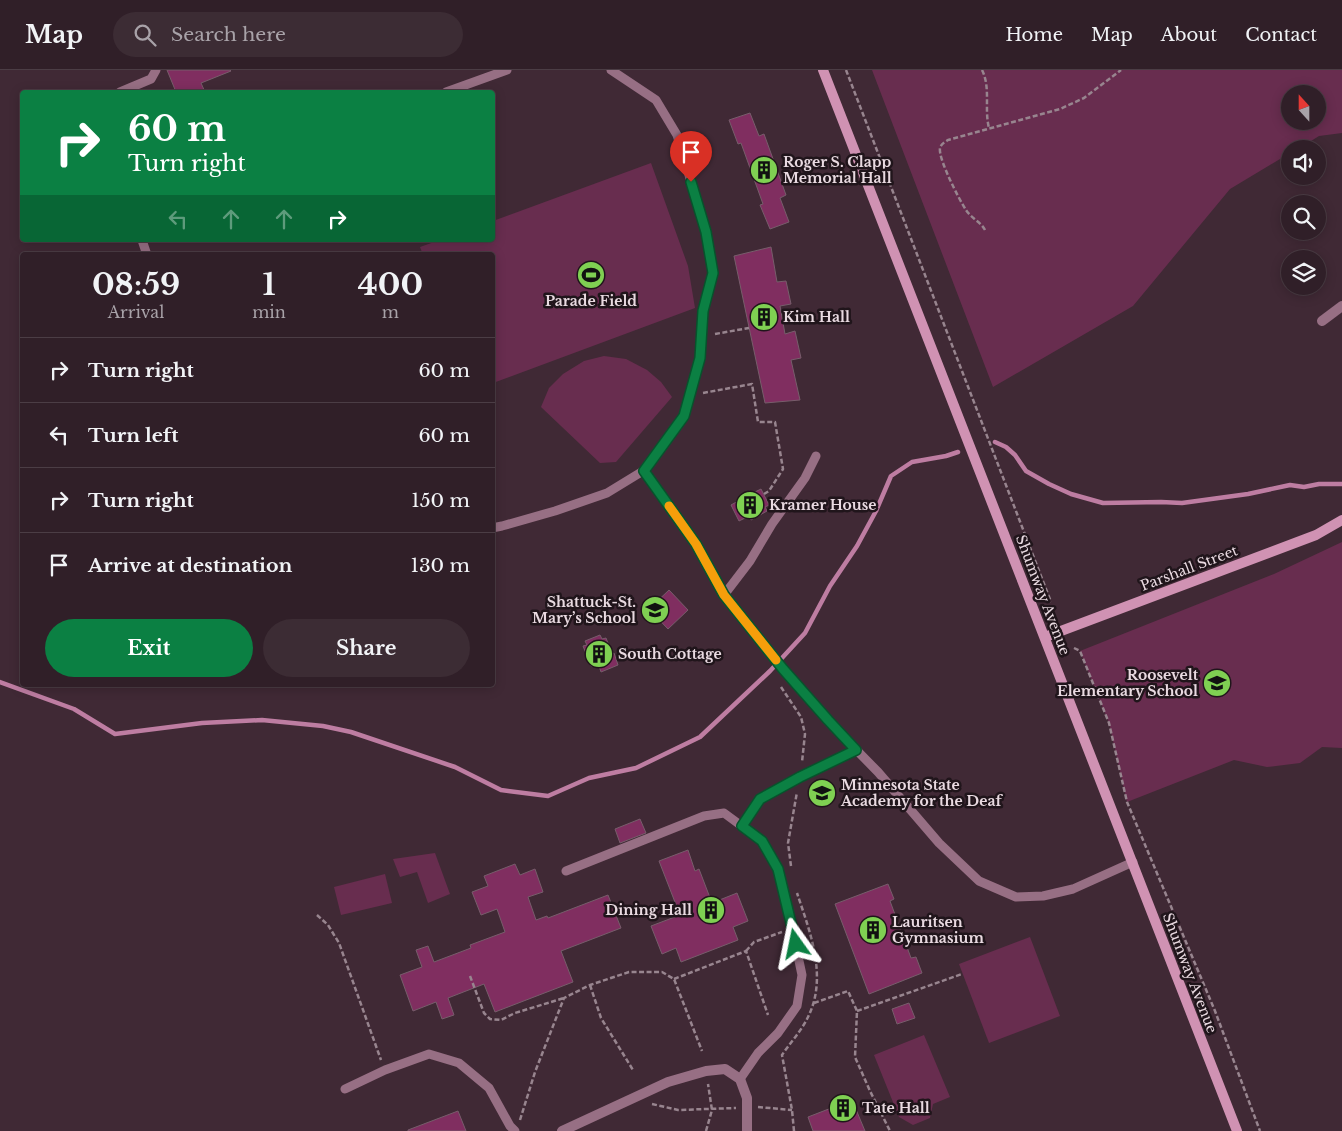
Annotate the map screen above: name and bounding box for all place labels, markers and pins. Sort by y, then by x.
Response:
pin [670,131,712,182]
place label: Roger S. Clapp Memorial Hall [783,153,892,187]
building icon: Roger S. Clapp Memorial Hall [749,155,779,185]
sports icon: Parade Field [576,260,606,290]
place label: Parade Field [545,292,637,310]
building icon: Kim Hall [749,302,779,332]
place label: Kim Hall [783,308,850,326]
building icon: Kramer House [735,490,765,520]
place label: Kramer House [769,496,876,514]
place label: Shattuck-St. Mary’s School [532,593,636,627]
school or university icon: Shattuck-St. Mary’s School [640,595,670,625]
building icon: South Cottage [584,639,614,669]
place label: South Cottage [618,645,722,663]
place label: Roosevelt Elementary School [1057,666,1199,700]
school or university icon: Roosevelt Elementary School [1202,668,1232,698]
place label: Minnesota State Academy for the Deaf [840,776,1003,810]
school or university icon: Minnesota State Academy for the Deaf [807,778,837,808]
building icon: Dining Hall [696,895,726,925]
place label: Dining Hall [605,901,692,919]
place label: Lauritsen Gymnasium [892,913,984,947]
building icon: Lauritsen Gymnasium [858,915,888,945]
building icon: Tate Hall [828,1093,858,1123]
place label: Tate Hall [862,1099,930,1117]

